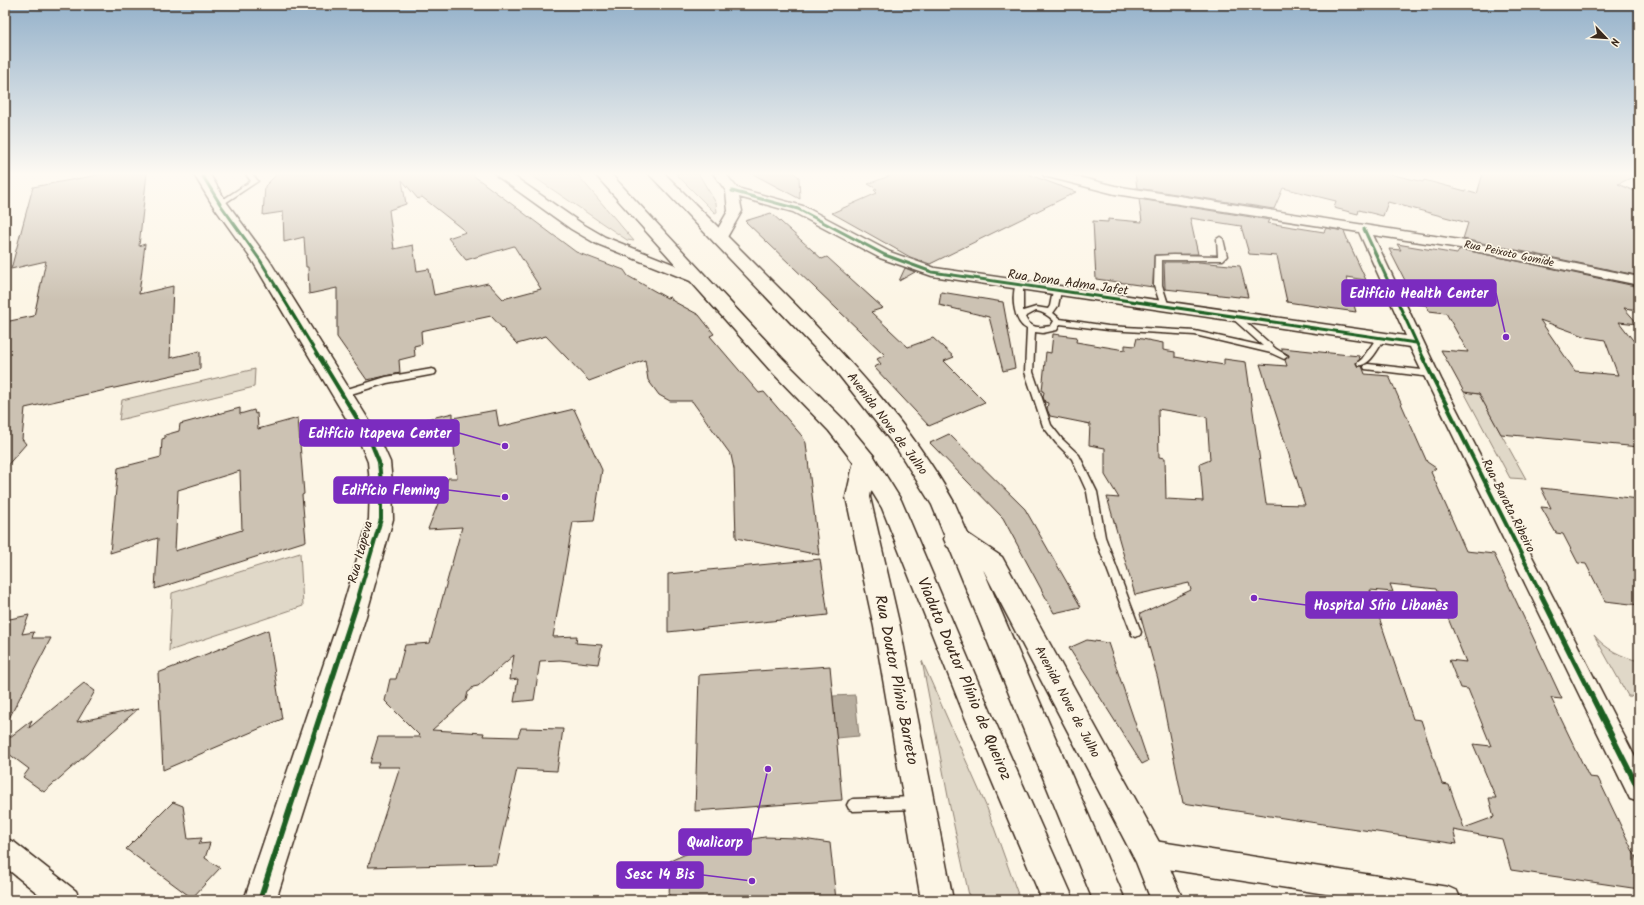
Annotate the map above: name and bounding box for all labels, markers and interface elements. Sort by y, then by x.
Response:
north arrow [1586,18,1626,58]
text: N [1605,35,1624,49]
street label: Rua Peixoto Gomide [1462,236,1556,272]
street label: Rua Dona Adma Jafet [1006,264,1131,302]
callout: Edifício Health Center [1342,280,1496,306]
text: Edifício Health Center [1350,283,1489,305]
street label: Avenida Nove de Julho [841,368,933,480]
callout: Edifício Itapeva Center [300,420,459,446]
text: Edifício Itapeva Center [309,423,452,445]
street label: Rua Barata Ribeiro [1475,455,1541,557]
callout: Edifício Fleming [334,477,448,503]
text: Edifício Fleming [342,480,441,502]
street label: Rua Itapeva [343,518,379,586]
street label: Viaduto Doutor Plínio de Queiroz [910,574,1018,784]
callout: Hospital Sírio Libanês [1306,592,1457,618]
street label: Rua Doutor Plínio Barreto [867,593,925,767]
text: Hospital Sírio Libanês [1314,595,1449,617]
street label: Avenida Nove de Julho [1029,642,1105,762]
callout: Qualicorp [679,829,751,855]
text: Qualicorp [687,832,744,854]
callout: Sesc 14 Bis [617,862,703,888]
text: Sesc 14 Bis [625,864,695,886]

